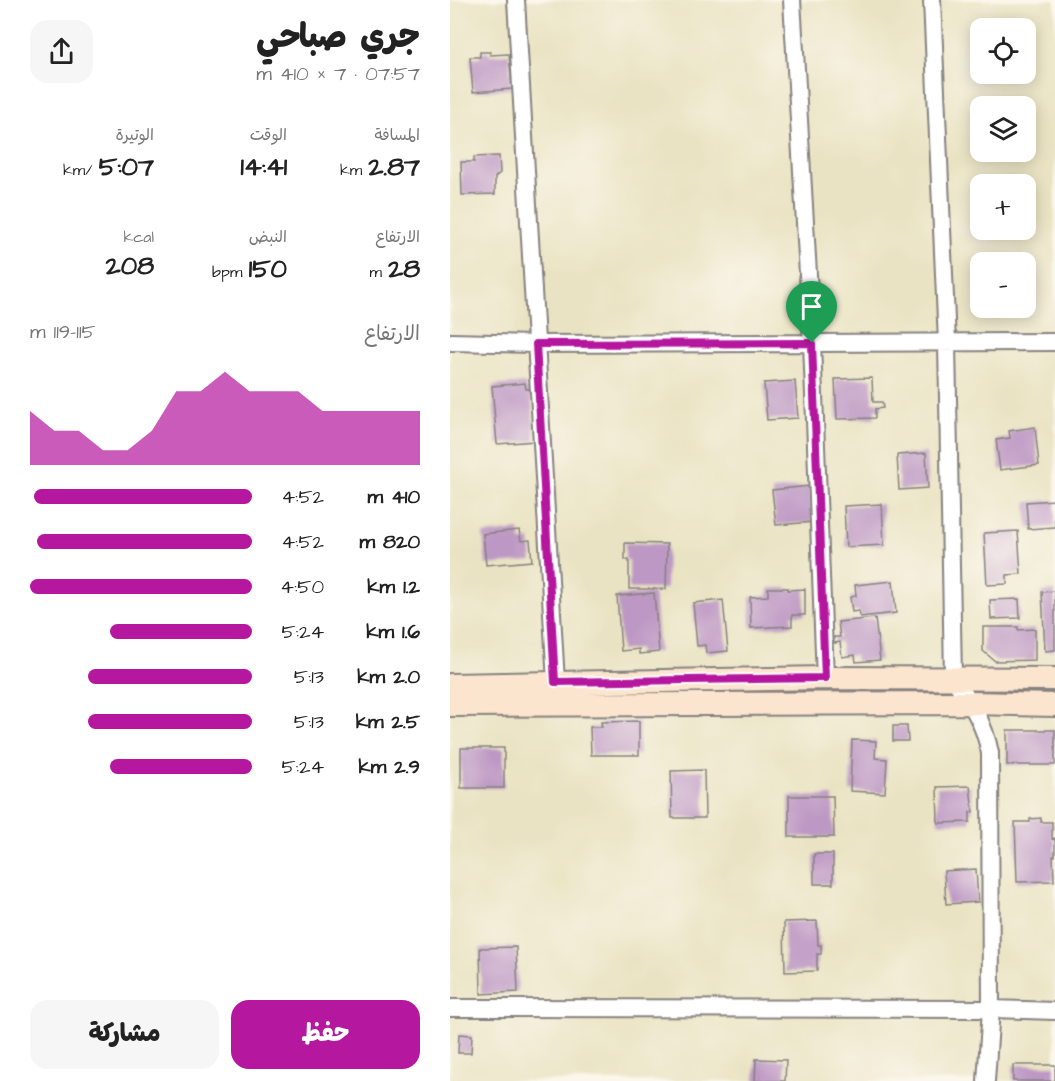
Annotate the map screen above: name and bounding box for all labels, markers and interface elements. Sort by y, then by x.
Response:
text: جري صباحي [256,14,420,60]
map controls [970,18,1036,318]
button: locate [970,18,1036,84]
button: share [30,20,93,83]
text: 07:57 · 7 × 410 m [256,60,420,88]
button: layers [970,96,1036,162]
text: الوتيرة [115,124,154,146]
text: الوقت [250,124,287,146]
text: المسافة [374,124,420,146]
text: 5:07 [99,149,154,185]
text: 14:41 [241,149,287,185]
text: 2.87 [369,149,420,185]
text: /km [63,159,99,181]
text: km [340,159,369,181]
button: + [970,174,1036,240]
text: kcal [123,226,154,248]
text: النبض [249,226,287,248]
text: الارتفاع [375,226,420,248]
text: 208 [106,248,154,284]
text: 150 [249,251,287,287]
text: 28 [388,251,420,287]
button: − [970,252,1036,318]
text: bpm [212,261,249,283]
text: m [369,261,388,283]
pin [786,281,837,343]
icon: arrive [795,290,828,323]
text: 115–119 m [30,318,96,346]
text: الارتفاع [364,320,420,348]
text: 4:52 [281,483,324,511]
text: 410 m [368,483,420,511]
text: 4:52 [281,528,324,556]
text: 820 m [359,528,420,556]
text: 4:50 [280,573,324,601]
text: 1.2 km [367,573,420,601]
text: 5:24 [281,618,324,646]
text: 1.6 km [366,618,420,646]
text: 5:13 [294,663,324,691]
text: 2.0 km [357,663,420,691]
text: 5:13 [294,708,324,736]
text: 2.5 km [356,708,420,736]
text: 5:24 [281,753,324,781]
text: 2.9 km [358,753,420,781]
button: مشاركة [30,1000,219,1069]
button: حفظ [231,1000,420,1069]

